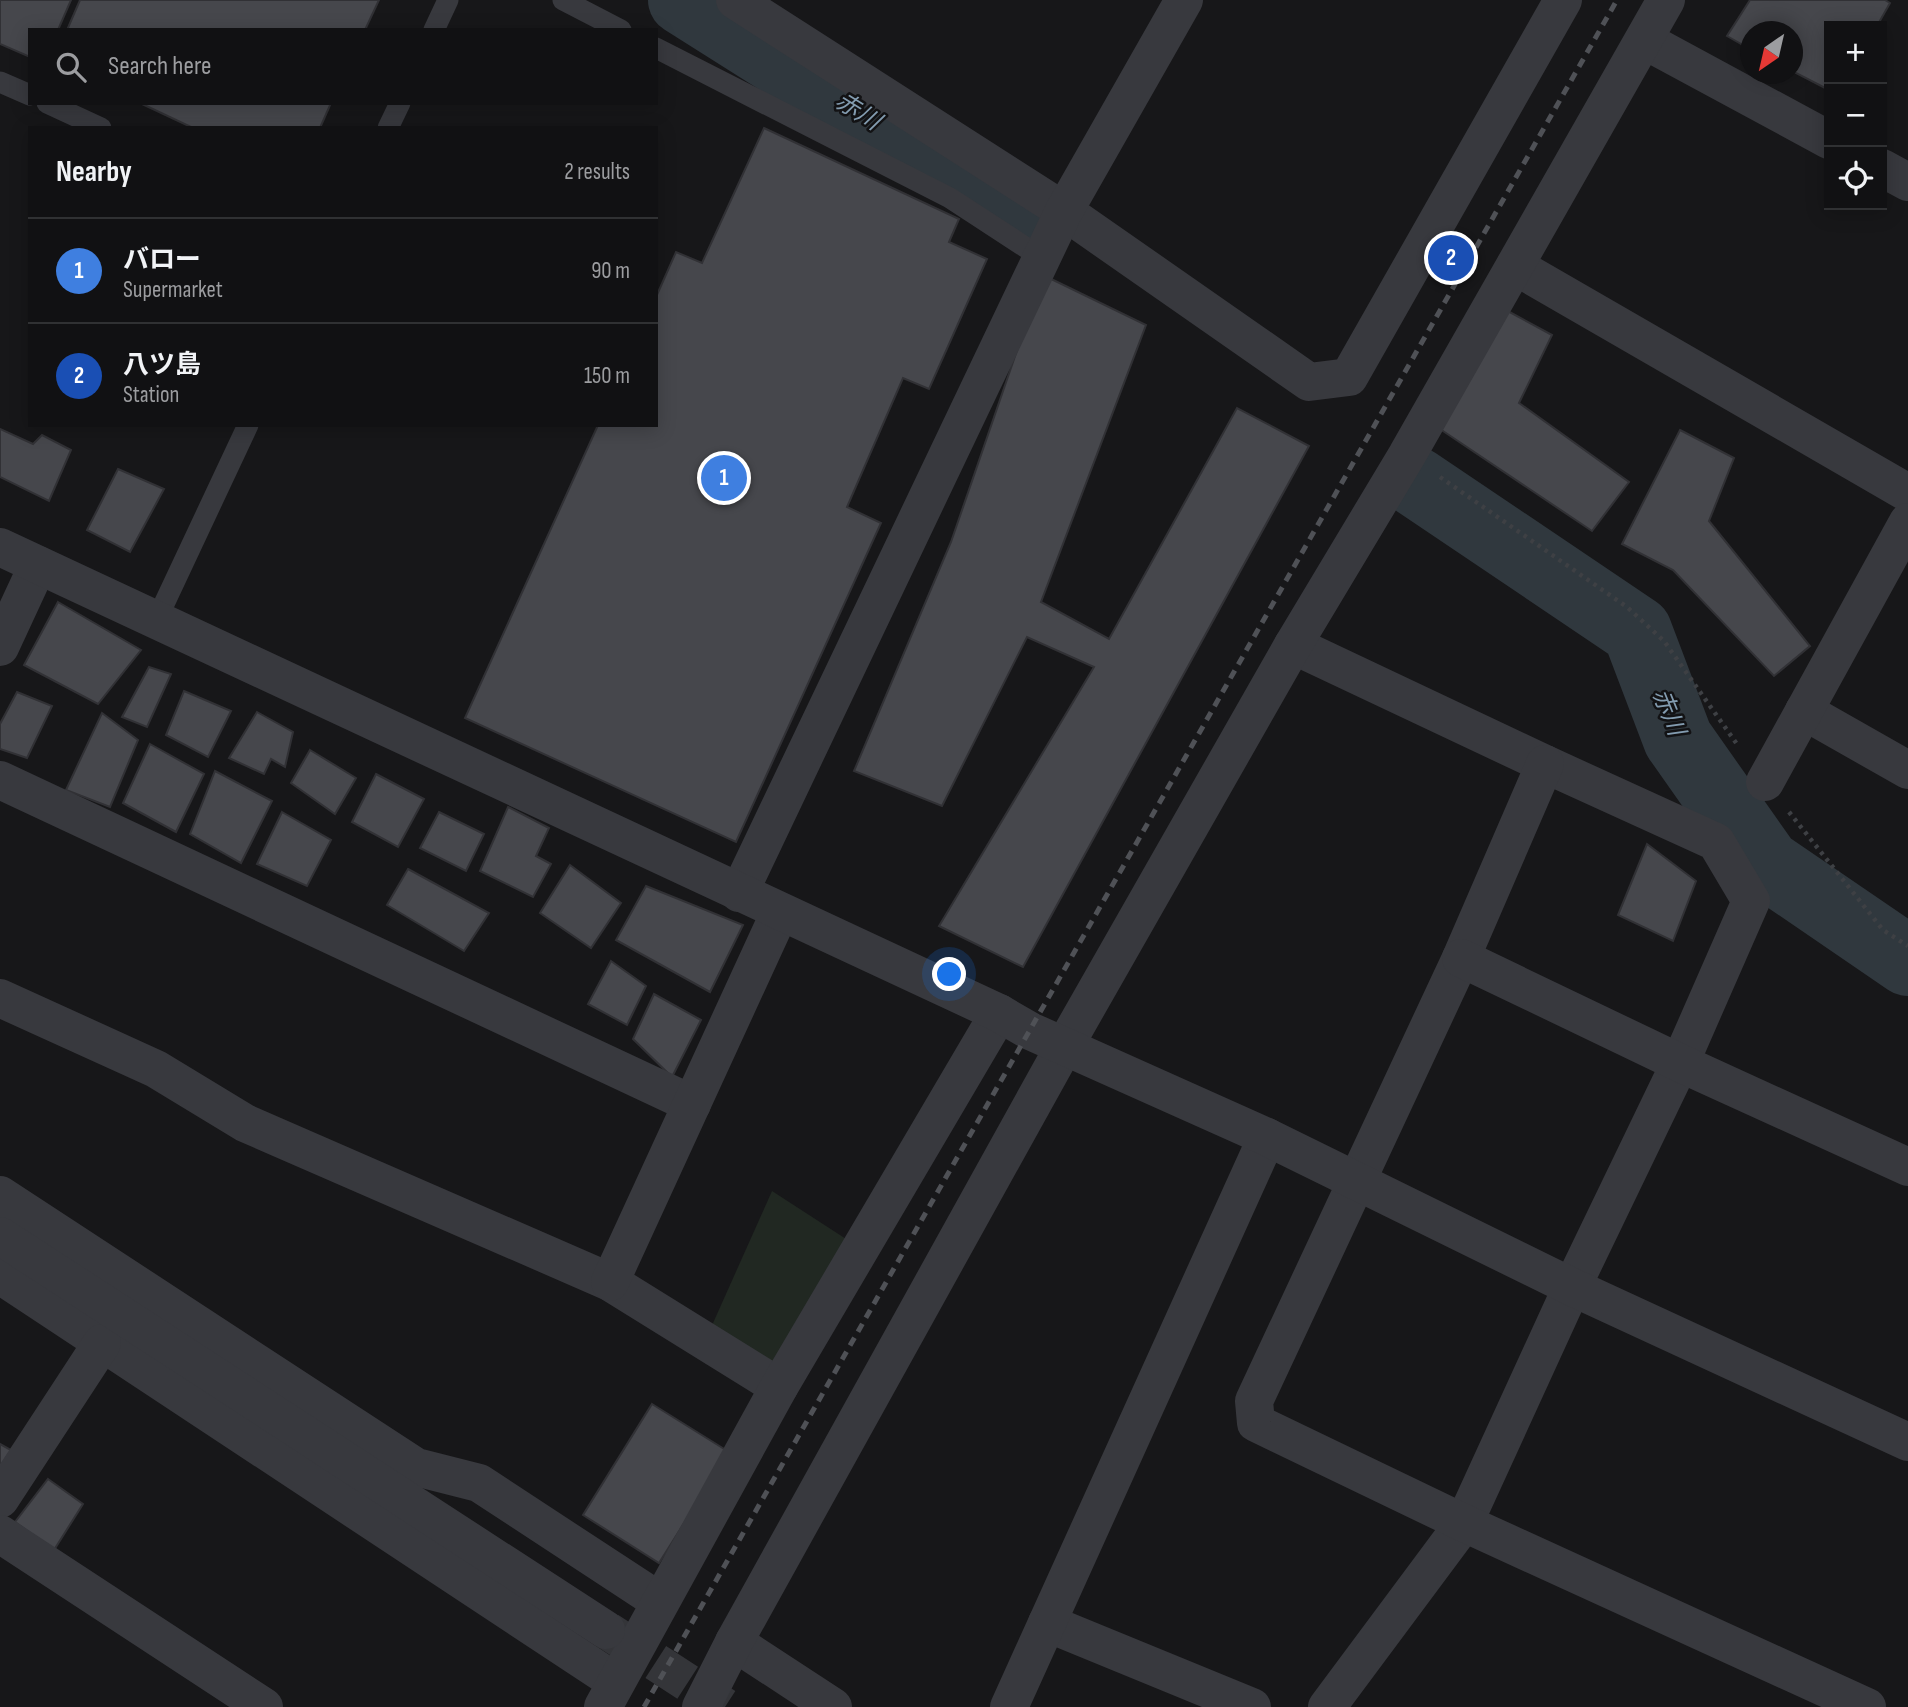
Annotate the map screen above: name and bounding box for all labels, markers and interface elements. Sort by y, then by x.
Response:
north arrow [1740,21,1803,84]
map controls [1824,21,1887,210]
button: + [1824,21,1887,84]
search box [28,28,658,105]
icon: search [52,48,90,86]
text: Search here [108,51,211,82]
button: − [1824,84,1887,147]
water label: 赤川 [830,86,888,138]
button: locate [1824,147,1887,210]
text: Nearby [56,154,132,190]
text: 2 results [564,158,630,186]
pin: 2 [1428,232,1474,284]
text: バロー [123,245,201,276]
text: 1 [74,257,84,285]
text: 90 m [591,257,630,285]
text: Supermarket [123,276,223,304]
text: 八ツ島 [123,350,201,381]
text: 2 [74,362,84,390]
text: 150 m [584,362,630,390]
text: Station [123,381,179,409]
pin: 1 [701,452,747,504]
water label: 赤川 [1646,685,1692,743]
your location [932,957,966,991]

